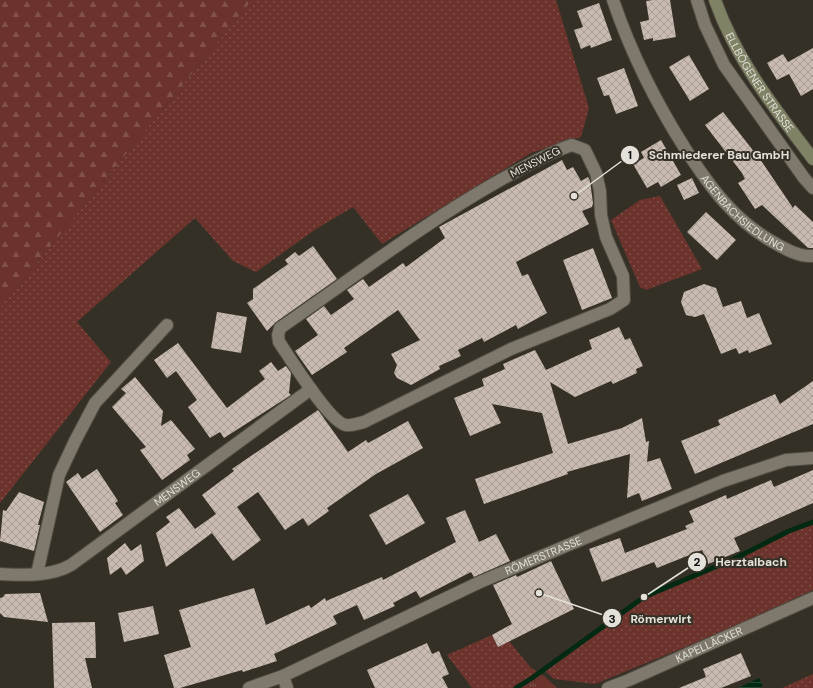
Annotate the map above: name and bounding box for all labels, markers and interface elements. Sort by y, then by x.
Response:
street label: ELLBÖGENER STRASSE [723,30,797,135]
street label: MENSWEG [508,143,562,181]
callout: Schmiederer Bau GmbH [620,143,797,167]
text: 1 [628,147,632,163]
text: Schmiederer Bau GmbH [649,147,789,163]
street label: AGENBACHSIEDLUNG [698,172,787,254]
street label: MENSWEG [151,465,203,509]
street label: RÖMERSTRASSE [503,533,584,578]
callout: Herztalbach [687,550,795,574]
text: 2 [694,554,701,570]
text: Herztalbach [715,554,787,570]
callout: Römerwirt [602,606,699,630]
text: 3 [608,611,616,627]
text: Römerwirt [630,611,692,627]
street label: KAPELLÄCKER [673,623,745,665]

